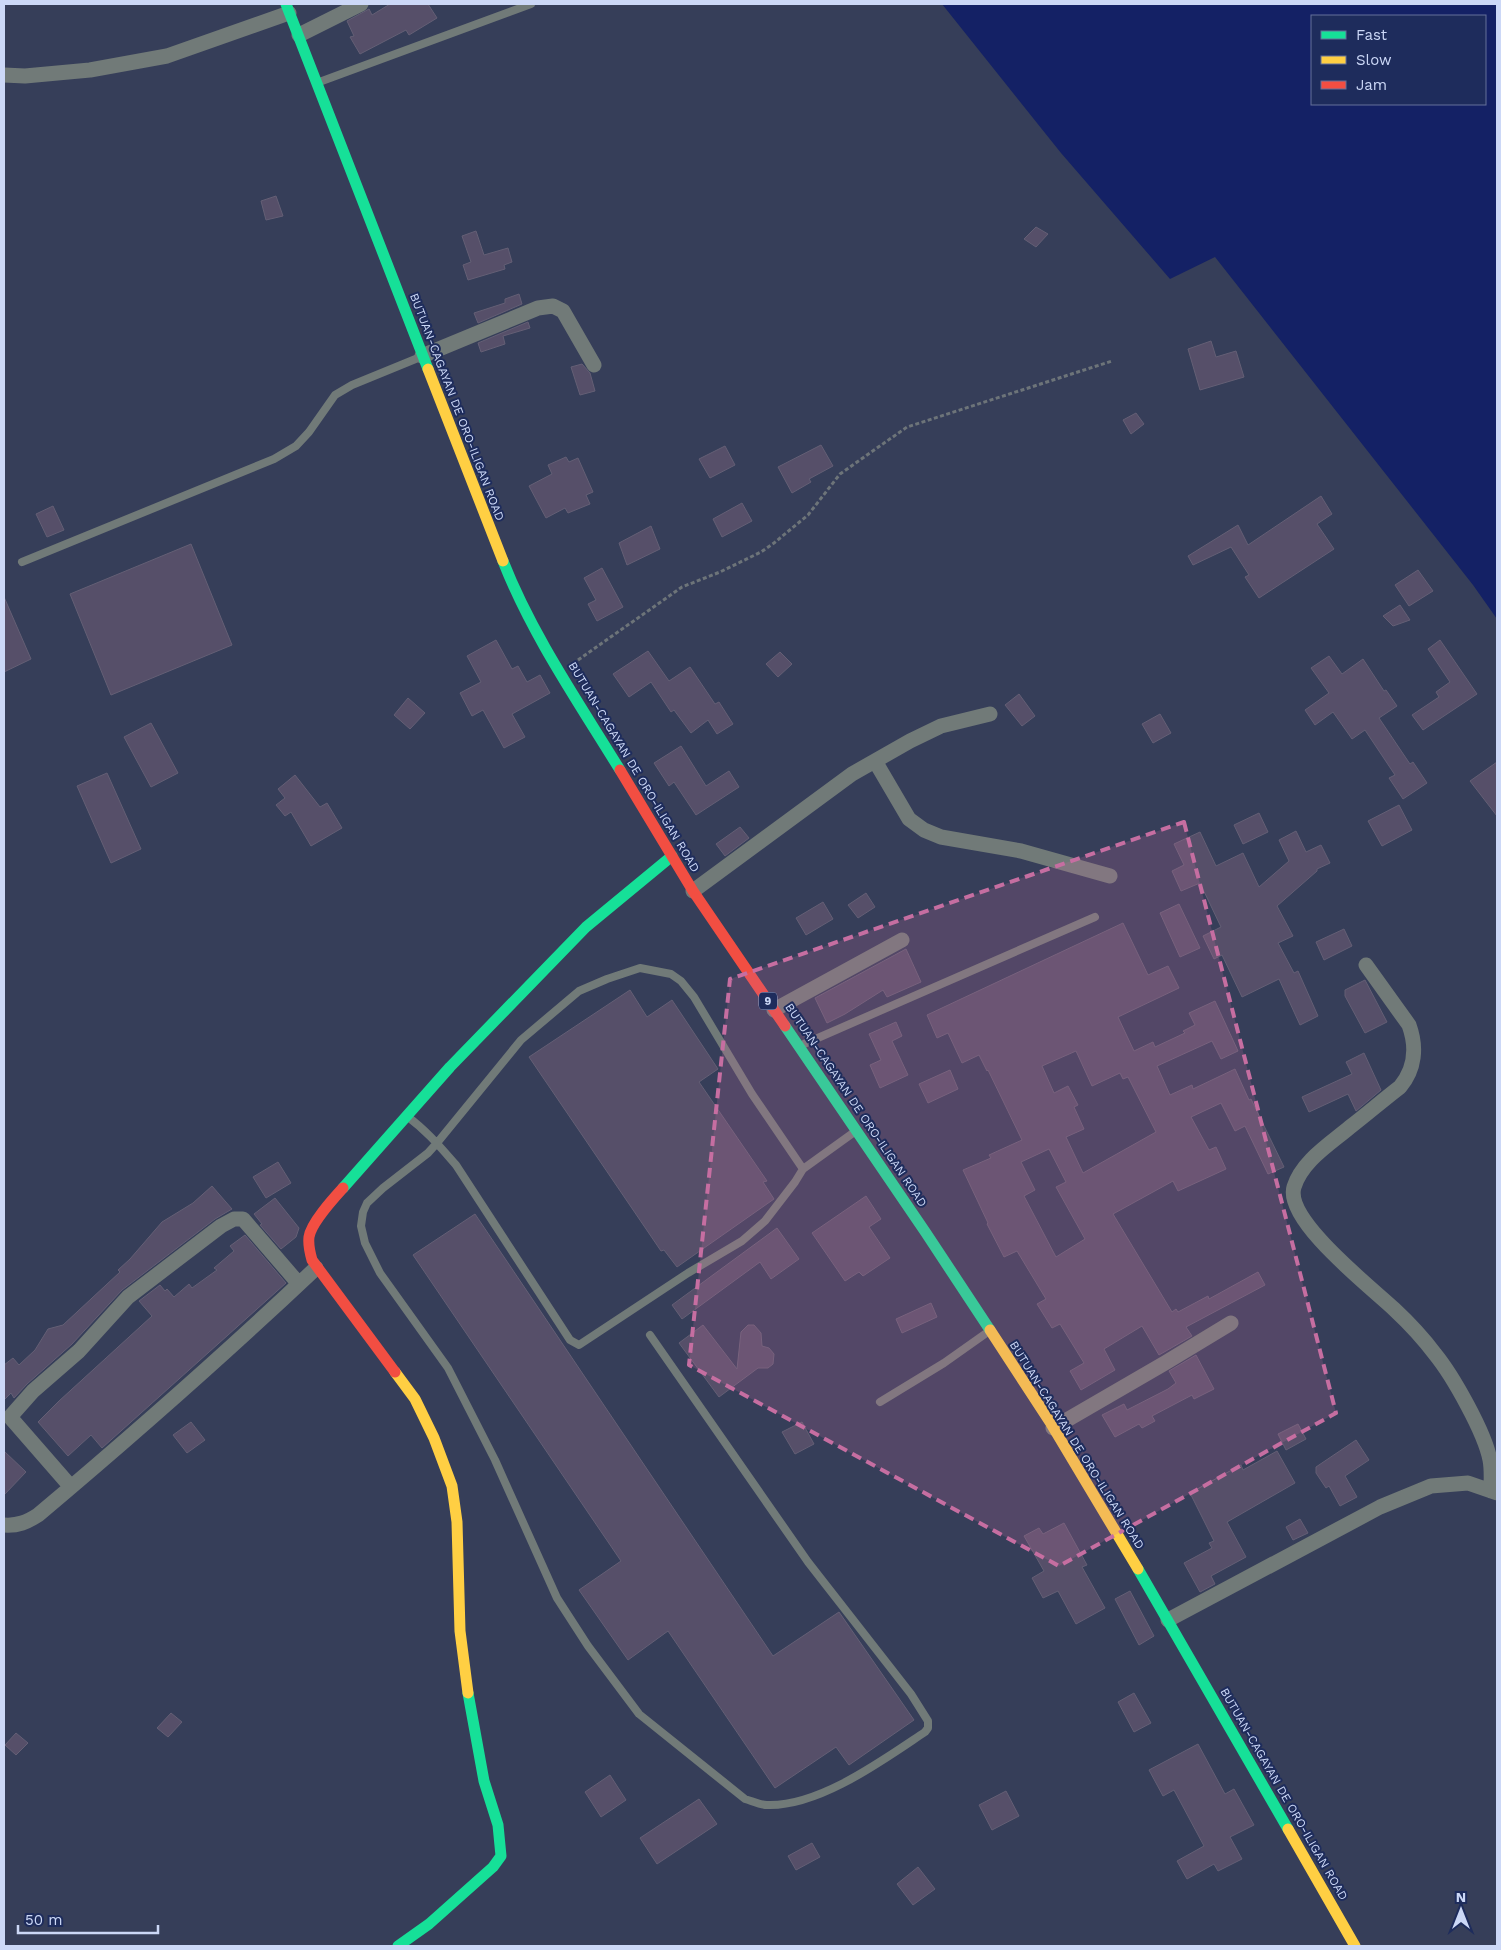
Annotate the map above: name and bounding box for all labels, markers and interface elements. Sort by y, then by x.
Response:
legend [1311,15,1486,105]
text: Fast [1356,26,1388,44]
text: Slow [1356,51,1392,69]
text: Jam [1356,76,1387,94]
street label: BUTUAN-CAGAYAN DE ORO-ILIGAN ROAD [407,291,507,523]
street label: BUTUAN-CAGAYAN DE ORO-ILIGAN ROAD [566,659,702,875]
road number: 9 [759,992,777,1009]
street label: BUTUAN-CAGAYAN DE ORO-ILIGAN ROAD [782,1001,930,1209]
street label: BUTUAN-CAGAYAN DE ORO-ILIGAN ROAD [1007,1338,1147,1552]
street label: BUTUAN-CAGAYAN DE ORO-ILIGAN ROAD [1217,1685,1351,1903]
north arrow [1436,1885,1486,1935]
text: N [1456,1889,1466,1905]
scale bar [18,1902,158,1934]
text: 50 m [25,1911,62,1929]

